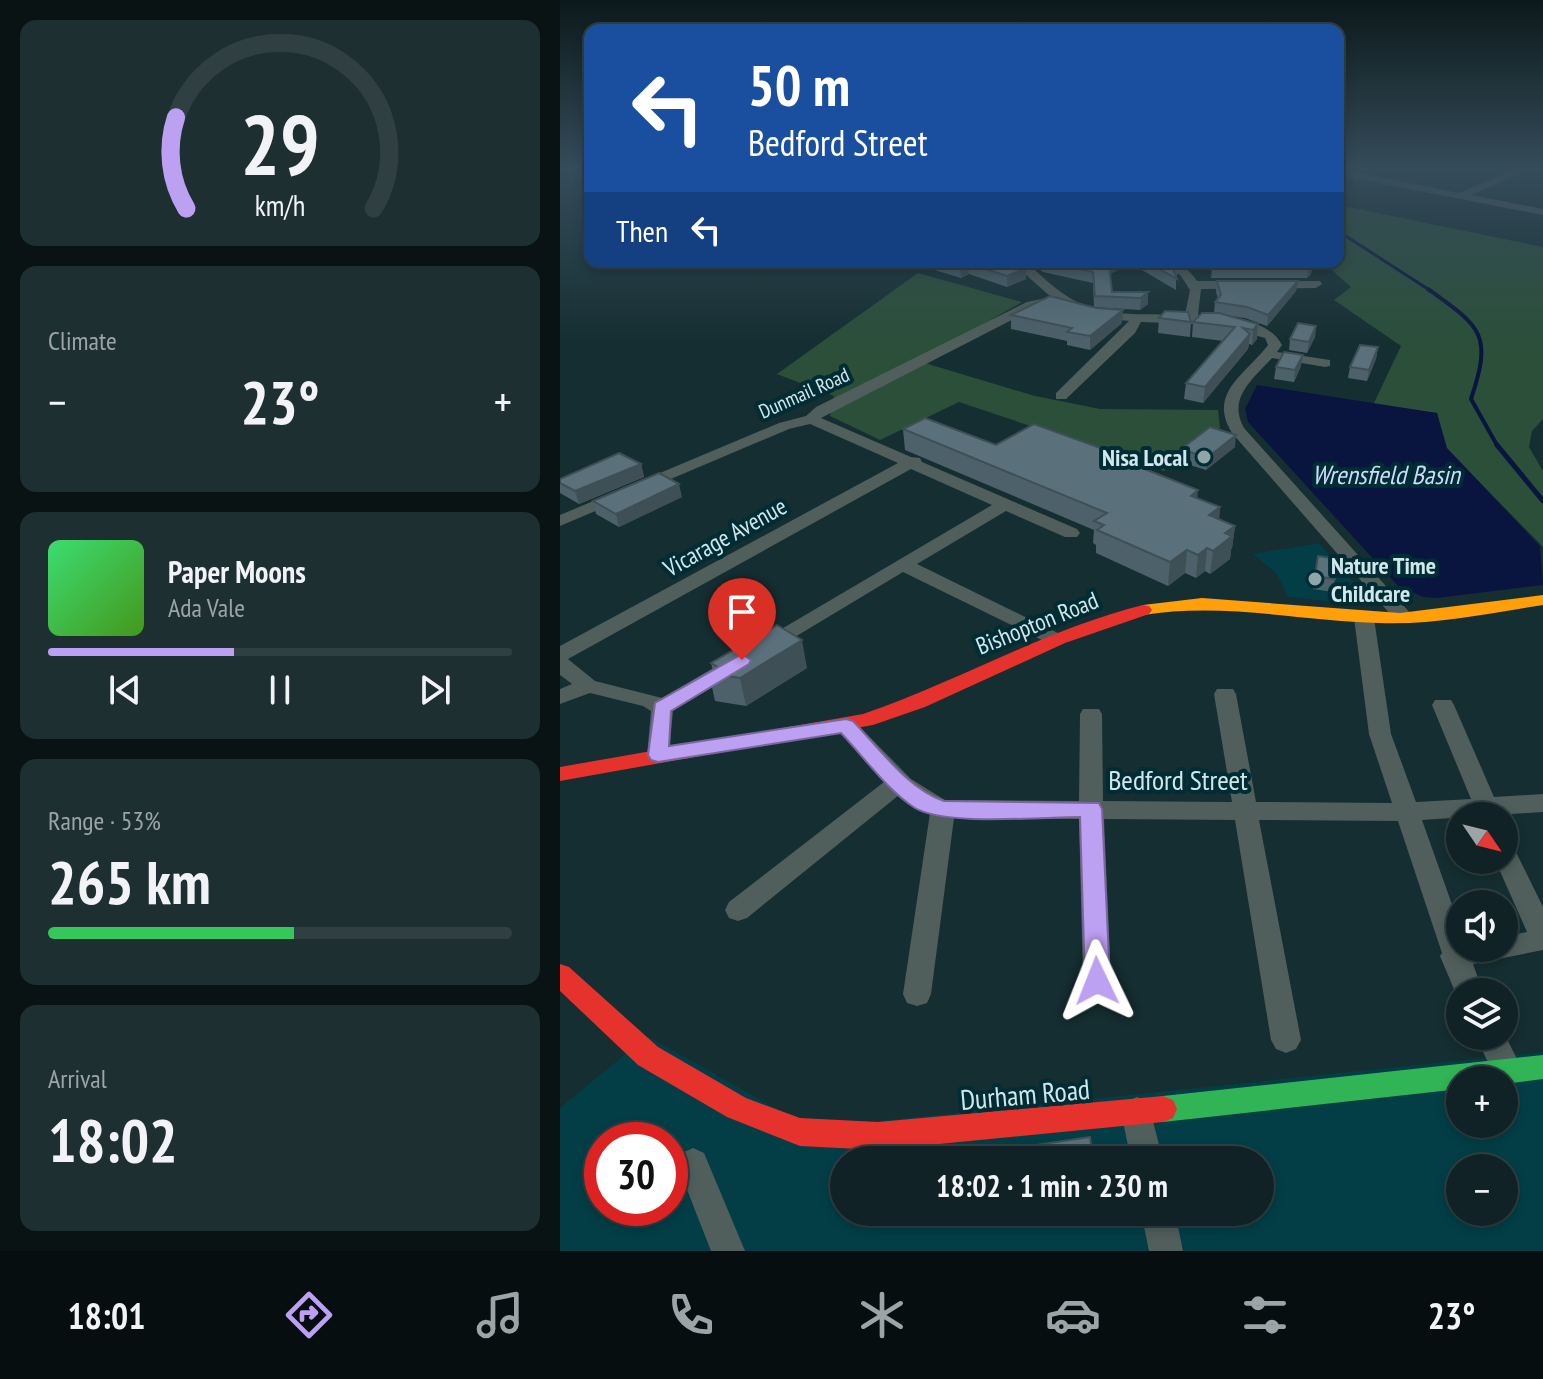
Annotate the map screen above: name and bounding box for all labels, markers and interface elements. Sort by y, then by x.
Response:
text: 50 m [748,49,850,121]
icon: left [616,56,720,160]
text: 29 [240,90,320,198]
text: Bedford Street [748,119,928,166]
text: km/h [255,187,305,224]
icon: left [684,208,728,252]
text: Then [616,211,668,250]
text: Climate [48,324,117,357]
street label: Dunmail Road [755,362,853,424]
text: 23° [240,363,320,441]
text: − [48,373,66,430]
text: + [494,373,512,430]
place label: Nisa Local [1102,442,1188,473]
marker: Nisa Local [1195,448,1213,466]
water label: Wrensfield Basin [1312,458,1462,491]
street label: Vicarage Avenue [657,490,792,584]
place label: Nature Time Childcare [1331,550,1436,609]
text: Paper Moons [168,552,306,591]
marker: Nature Time Childcare [1306,570,1324,588]
pin [708,578,776,660]
street label: Bishopton Road [971,584,1103,662]
icon: arrive [720,590,764,634]
text: Ada Vale [168,591,245,624]
icon: previous [103,668,147,712]
icon: pause [258,668,302,712]
icon: next [413,668,457,712]
street label: Bedford Street [1108,761,1248,798]
north arrow [1446,802,1518,874]
map controls [1446,802,1518,1226]
text: Range · 53% [48,804,161,837]
text: 265 km [48,843,211,921]
button: sound [1446,890,1518,962]
position arrow [1055,939,1139,1023]
button: layers [1446,978,1518,1050]
text: Arrival [48,1062,107,1095]
button: + [1446,1066,1518,1138]
street label: Durham Road [959,1070,1091,1118]
text: 18:02 [48,1101,178,1179]
speed limit sign: 30 [584,1122,688,1226]
button: − [1446,1154,1518,1226]
text: 18:02 · 1 min · 230 m [936,1166,1168,1205]
icon: directions [281,1287,337,1343]
icon: music [472,1287,528,1343]
icon: phone [663,1287,719,1343]
icon: climate [854,1287,910,1343]
icon: car [1045,1287,1101,1343]
icon: filters [1237,1287,1293,1343]
text: 18:01 [68,1292,145,1339]
text: 23° [1428,1292,1475,1339]

